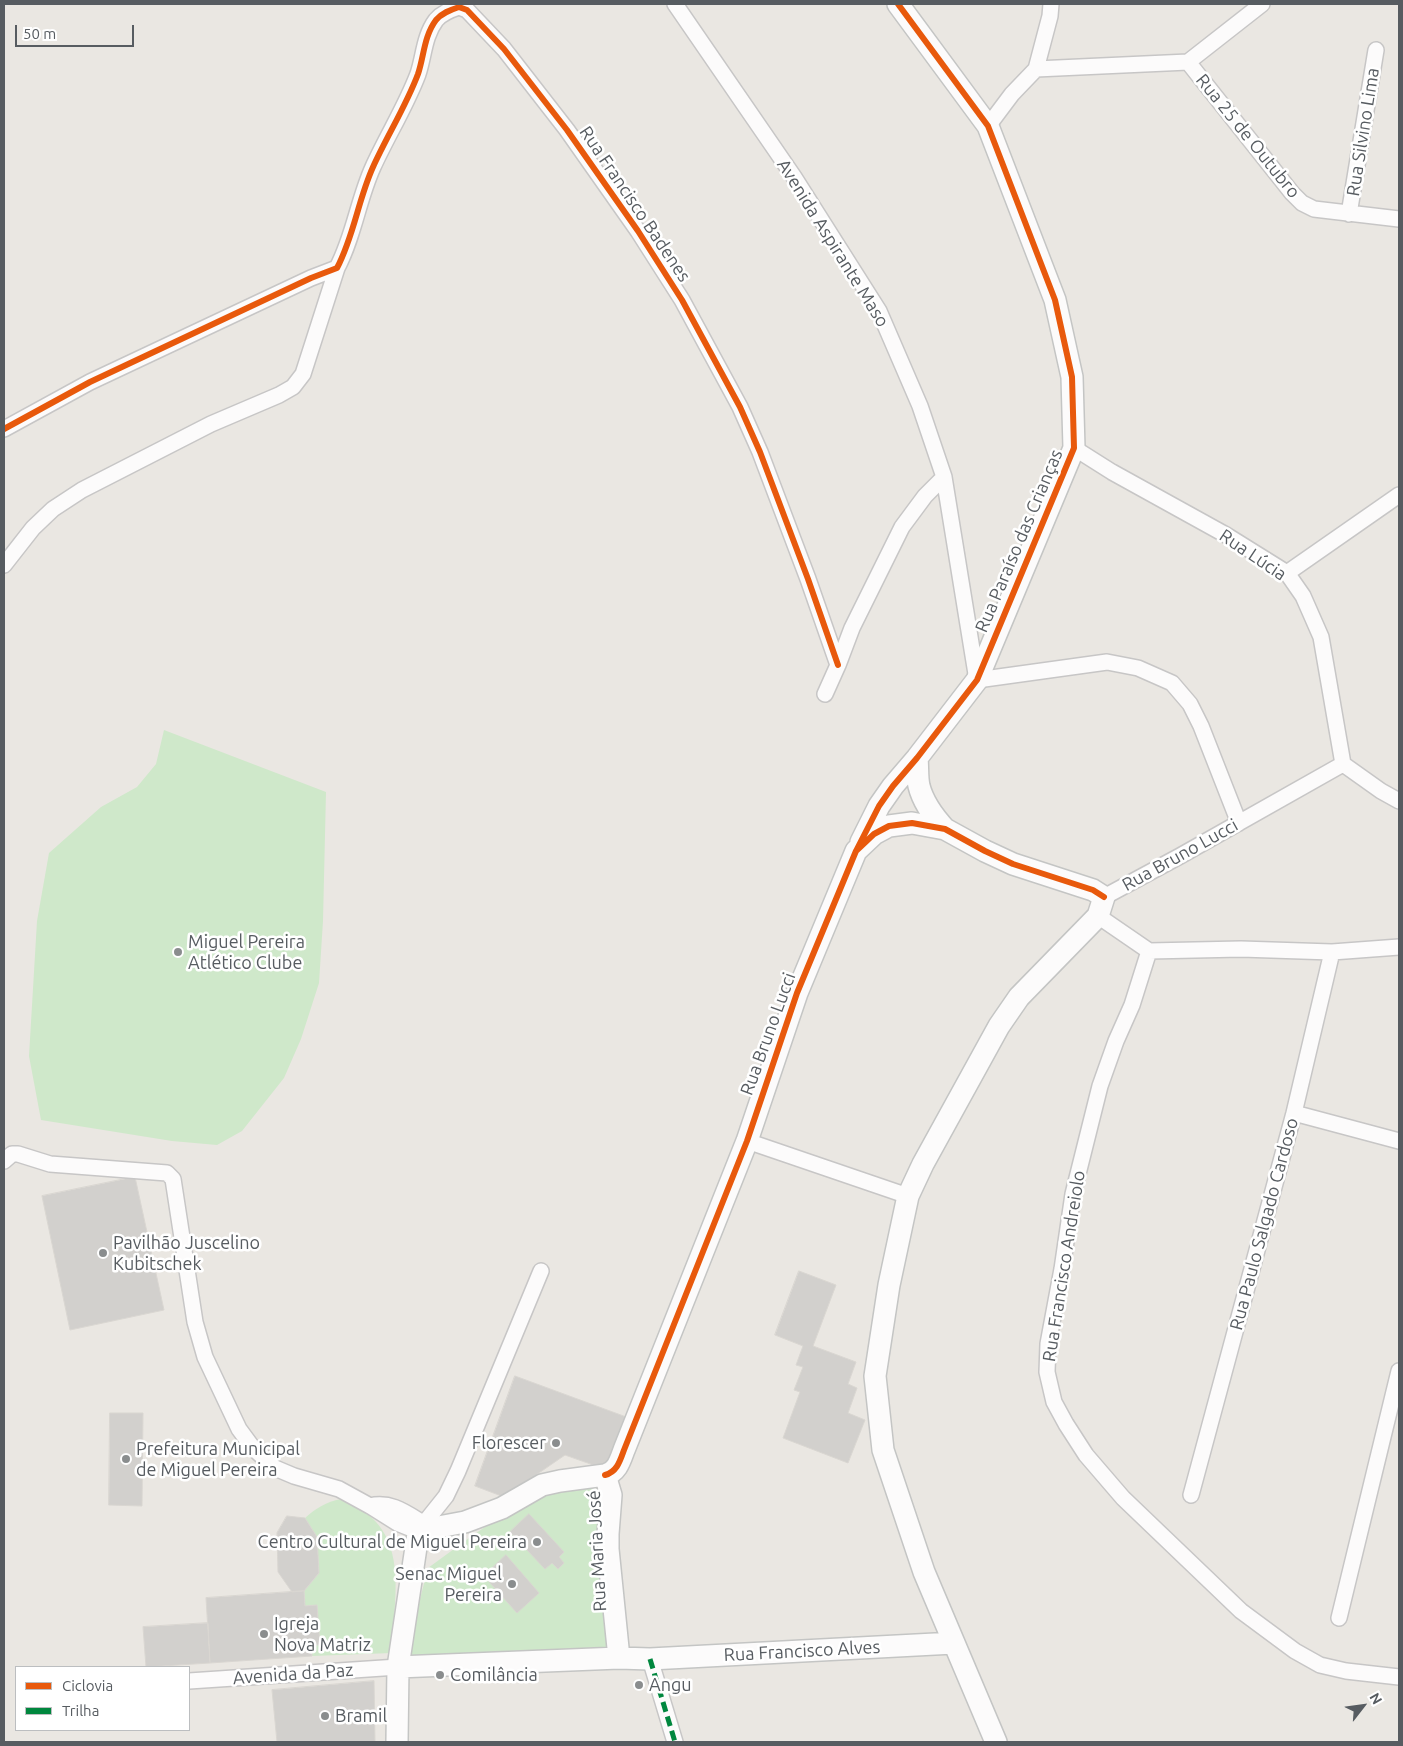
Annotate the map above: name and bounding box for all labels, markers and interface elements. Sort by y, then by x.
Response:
scale bar [18,15,136,47]
text: 50 m [23,25,56,42]
street label: Rua Silvino Lima [1342,66,1384,198]
street label: Rua 25 de Outubro [1191,70,1305,202]
street label: Rua Francisco Badenes [575,122,695,286]
street label: Avenida Aspirante Maso [772,155,894,331]
street label: Rua Paraíso das Crianças [971,446,1067,636]
street label: Rua Lúcia [1215,525,1291,585]
street label: Rua Bruno Lucci [1118,814,1242,896]
place label: Miguel Pereira Atlético Clube [188,931,305,974]
marker: Miguel Pereira Atlético Clube [172,946,184,958]
street label: Rua Bruno Lucci [736,970,800,1098]
street label: Rua Paulo Salgado Cardoso [1225,1115,1303,1333]
street label: Rua Francisco Andreiolo [1038,1169,1090,1363]
place label: Pavilhão Juscelino Kubitschek [113,1232,260,1274]
marker: Pavilhão Juscelino Kubitschek [97,1247,109,1259]
place label: Florescer [472,1432,546,1454]
marker: Florescer [550,1437,562,1449]
place label: Prefeitura Municipal de Miguel Pereira [136,1438,300,1480]
marker: Prefeitura Municipal de Miguel Pereira [120,1453,132,1465]
street label: Rua Maria José [583,1490,611,1612]
place label: Centro Cultural de Miguel Pereira [258,1531,527,1553]
marker: Centro Cultural de Miguel Pereira [531,1536,543,1548]
place label: Senac Miguel Pereira [395,1563,502,1606]
marker: Senac Miguel Pereira [506,1578,518,1590]
place label: Igreja Nova Matriz [274,1613,371,1656]
marker: Igreja Nova Matriz [258,1628,270,1640]
street label: Rua Francisco Alves [723,1636,881,1666]
street label: Avenida da Paz [232,1659,354,1689]
place label: Comilância [450,1664,538,1686]
legend [15,1666,190,1731]
marker: Comilância [434,1669,446,1681]
place label: Angu [649,1674,692,1696]
text: Ciclovia [62,1677,113,1694]
marker: Angu [633,1679,645,1691]
north arrow [1338,1681,1388,1731]
text: N [1366,1690,1386,1707]
text: Trilha [62,1702,99,1719]
place label: Bramil [335,1705,387,1727]
marker: Bramil [319,1710,331,1722]

